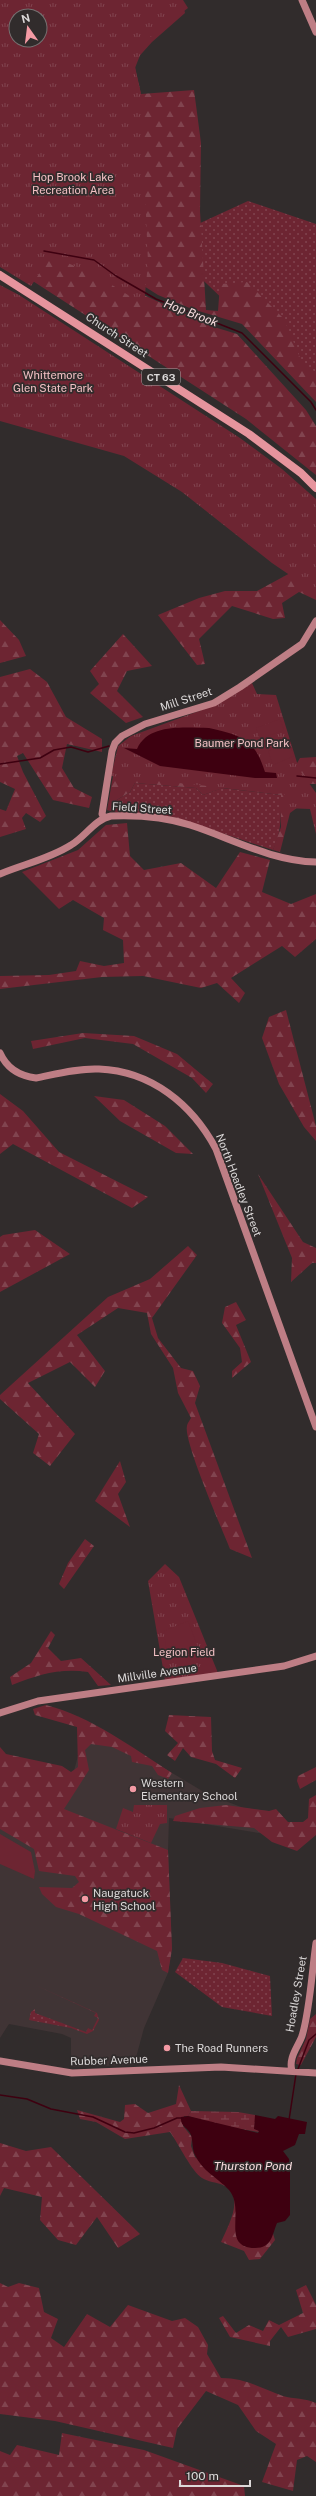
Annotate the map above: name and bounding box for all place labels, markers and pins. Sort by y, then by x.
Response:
place label: Western Elementary School [141,1777,238,1802]
marker: Western Elementary School [128,1784,138,1794]
place label: Naugatuck High School [93,1887,155,1912]
marker: Naugatuck High School [80,1894,90,1904]
place label: The Road Runners [175,2042,268,2054]
marker: The Road Runners [162,2043,172,2053]

